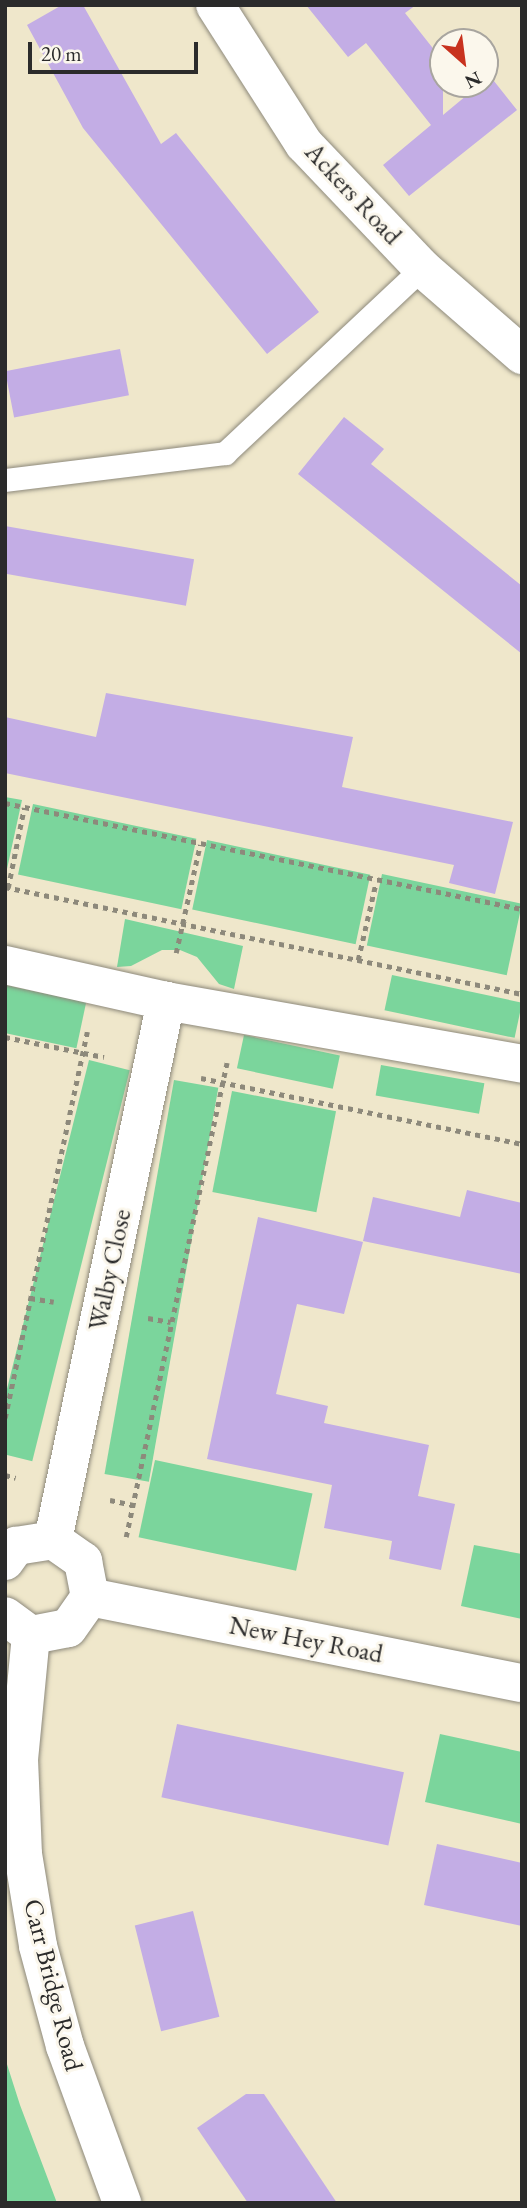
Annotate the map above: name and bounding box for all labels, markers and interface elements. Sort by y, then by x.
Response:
scale bar [32,28,201,72]
north arrow [429,28,499,98]
text: 20 m [41,40,82,67]
text: N [460,66,486,95]
street label: Ackers Road [298,137,408,251]
street label: Walby Close [82,1206,138,1334]
street label: New Hey Road [226,1610,386,1670]
street label: Carr Bridge Road [17,1896,89,2074]

